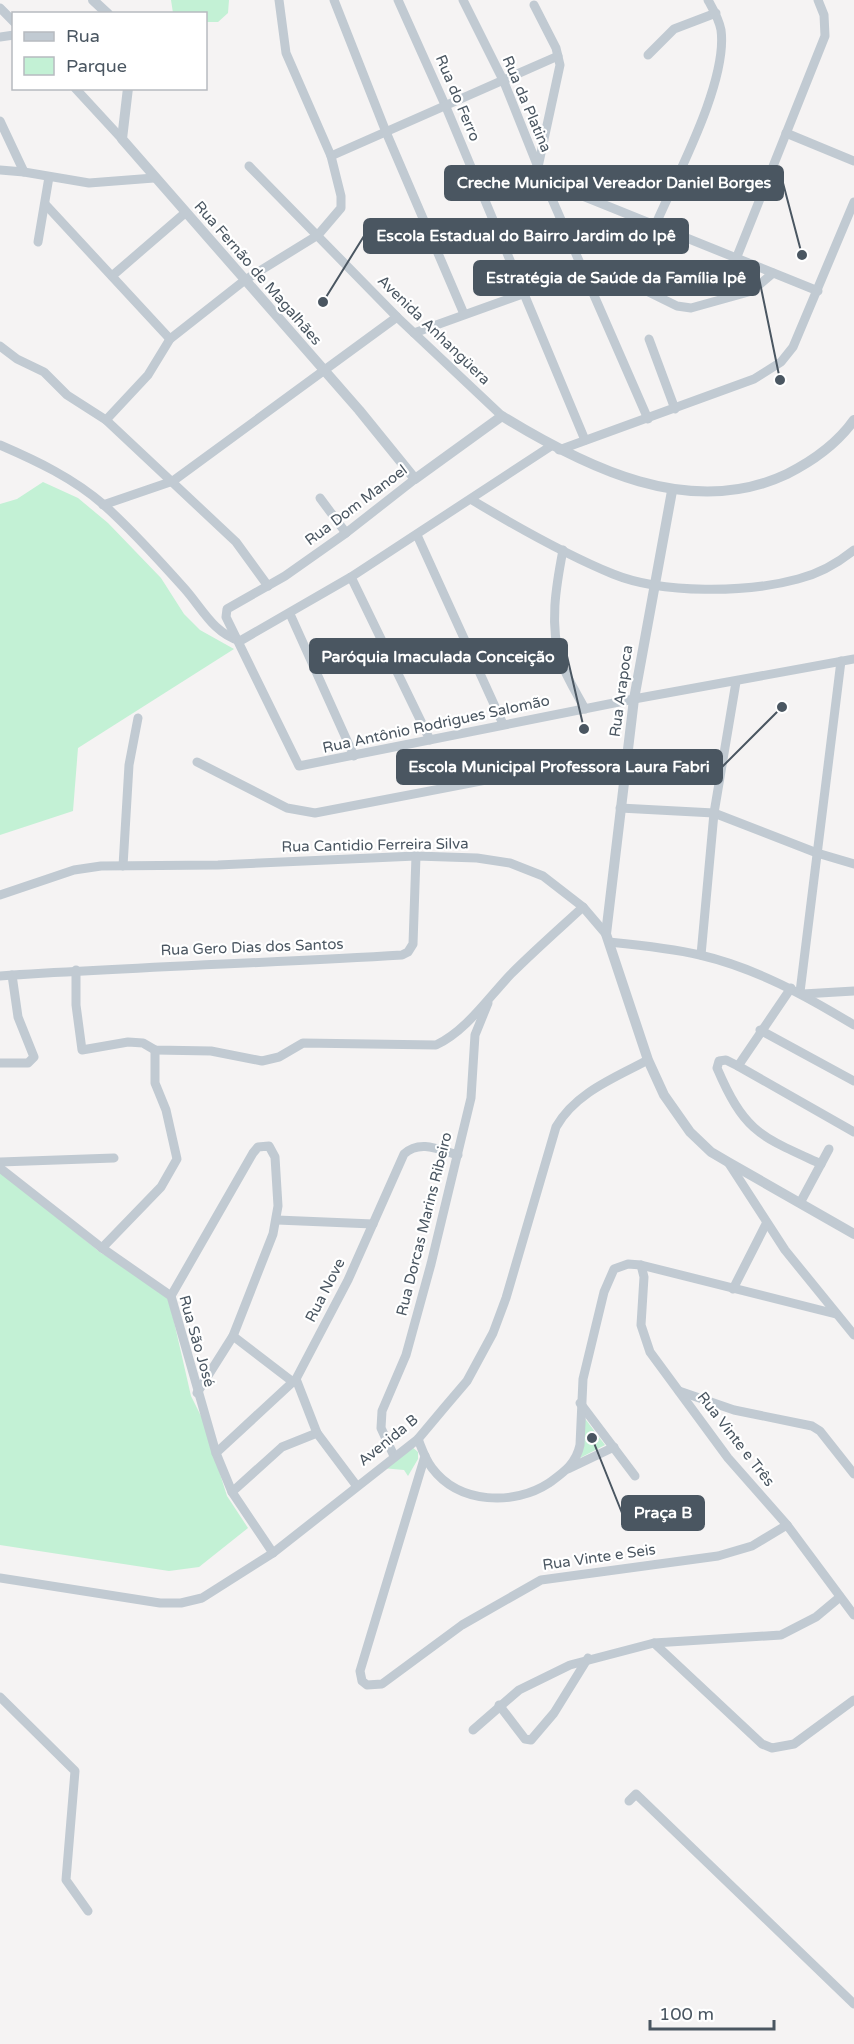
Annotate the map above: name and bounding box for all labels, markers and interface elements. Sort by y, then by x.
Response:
legend [12,12,207,90]
text: Rua [66,25,100,47]
street label: Rua do Ferro [432,52,484,144]
street label: Rua da Platina [499,53,555,155]
text: Parque [66,55,127,77]
callout: Creche Municipal Vereador Daniel Borges [445,166,783,200]
text: Creche Municipal Vereador Daniel Borges [457,173,772,193]
street label: Rua Fernão de Magalhães [190,197,326,349]
callout: Escola Estadual do Bairro Jardim do Ipê [364,219,688,253]
text: Escola Estadual do Bairro Jardim do Ipê [376,226,676,246]
callout: Estratégia de Saúde da Família Ipê [474,261,759,295]
text: Estratégia de Saúde da Família Ipê [486,268,746,288]
street label: Avenida Anhangüera [374,271,494,389]
street label: Rua Dom Manoel [301,461,411,549]
callout: Paróquia Imaculada Conceição [310,639,567,673]
street label: Rua Arapoca [606,644,636,738]
text: Paróquia Imaculada Conceição [321,647,555,667]
street label: Rua Antônio Rodrigues Salomão [321,691,551,757]
callout: Escola Municipal Professora Laura Fabri [397,750,722,784]
text: Escola Municipal Professora Laura Fabri [408,757,710,777]
street label: Rua Cantidio Ferreira Silva [281,834,469,856]
street label: Rua Gero Dias dos Santos [160,935,344,959]
street label: Rua Dorcas Marins Ribeiro [392,1130,456,1318]
street label: Rua Nove [301,1255,349,1325]
street label: Rua São José [175,1293,219,1389]
street label: Rua Vinte e Três [694,1388,778,1490]
street label: Avenida B [354,1410,422,1470]
callout: Praça B [622,1496,704,1530]
text: Praça B [634,1503,692,1523]
street label: Rua Vinte e Seis [541,1540,657,1574]
scale bar [650,1993,774,2031]
text: 100 m [659,2003,714,2025]

